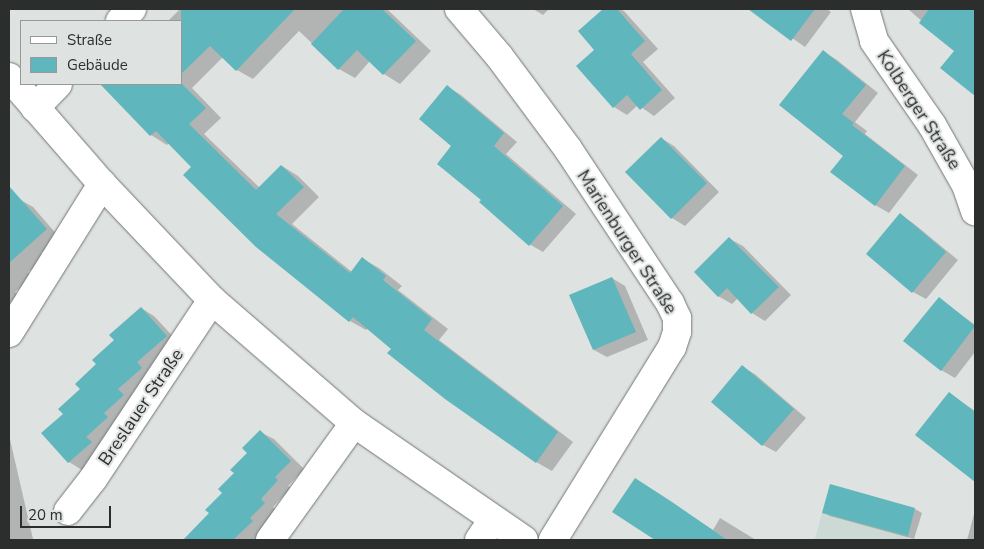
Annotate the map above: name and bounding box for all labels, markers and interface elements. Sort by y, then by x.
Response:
legend [20,20,182,85]
text: Straße [67,30,112,50]
street label: Kolberger Straße [872,46,966,174]
text: Gebäude [67,55,128,75]
street label: Marienburger Straße [572,166,682,318]
street label: Breslauer Straße [94,344,188,470]
scale bar [22,496,114,528]
text: 20 m [28,505,63,525]

